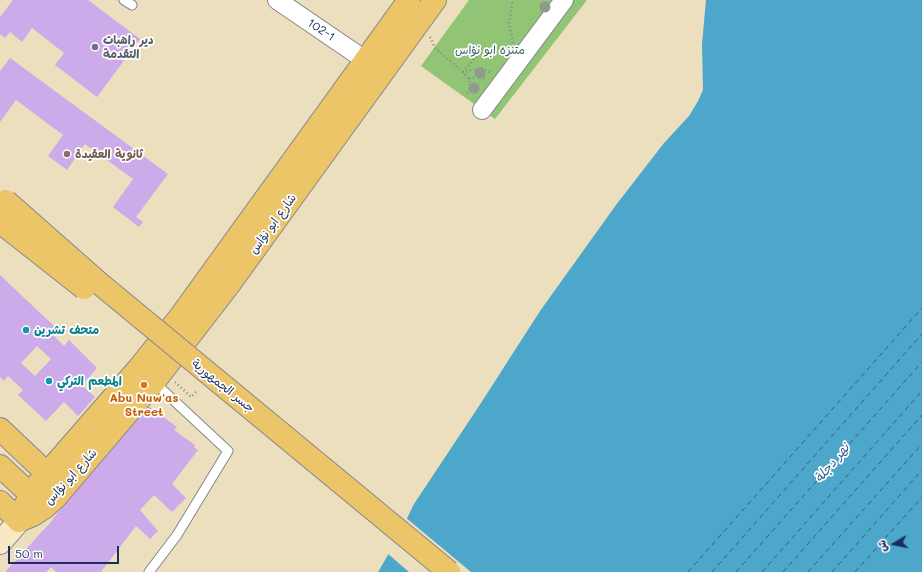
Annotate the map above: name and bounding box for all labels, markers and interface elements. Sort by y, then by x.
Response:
street label: 102-1 [305,16,337,44]
place label: دير راهبات التقدمة [103,33,153,61]
marker: دير راهبات التقدمة [90,42,100,52]
park label: متنزه ابو نؤاس [455,43,525,57]
place label: ثانوية العقيدة [75,147,143,161]
marker: ثانوية العقيدة [62,149,72,159]
street label: شارع ابو نؤاس [246,191,300,257]
place label: متحف تشرين [34,323,99,337]
marker: متحف تشرين [21,325,31,335]
street label: جسر الجمهورية [189,356,257,416]
place label: المطعم التركي [57,374,122,388]
marker: المطعم التركي [44,376,54,386]
marker: Abu Nuw'as Street [139,380,149,390]
place label: Abu Nuw'as Street [109,391,179,419]
water label: نهر دجلة [811,440,853,486]
street label: شارع ابو نؤاس [42,446,100,508]
north arrow [874,524,914,564]
scale bar [10,538,121,564]
text: ش [873,539,890,553]
text: 50 m [15,545,43,561]

